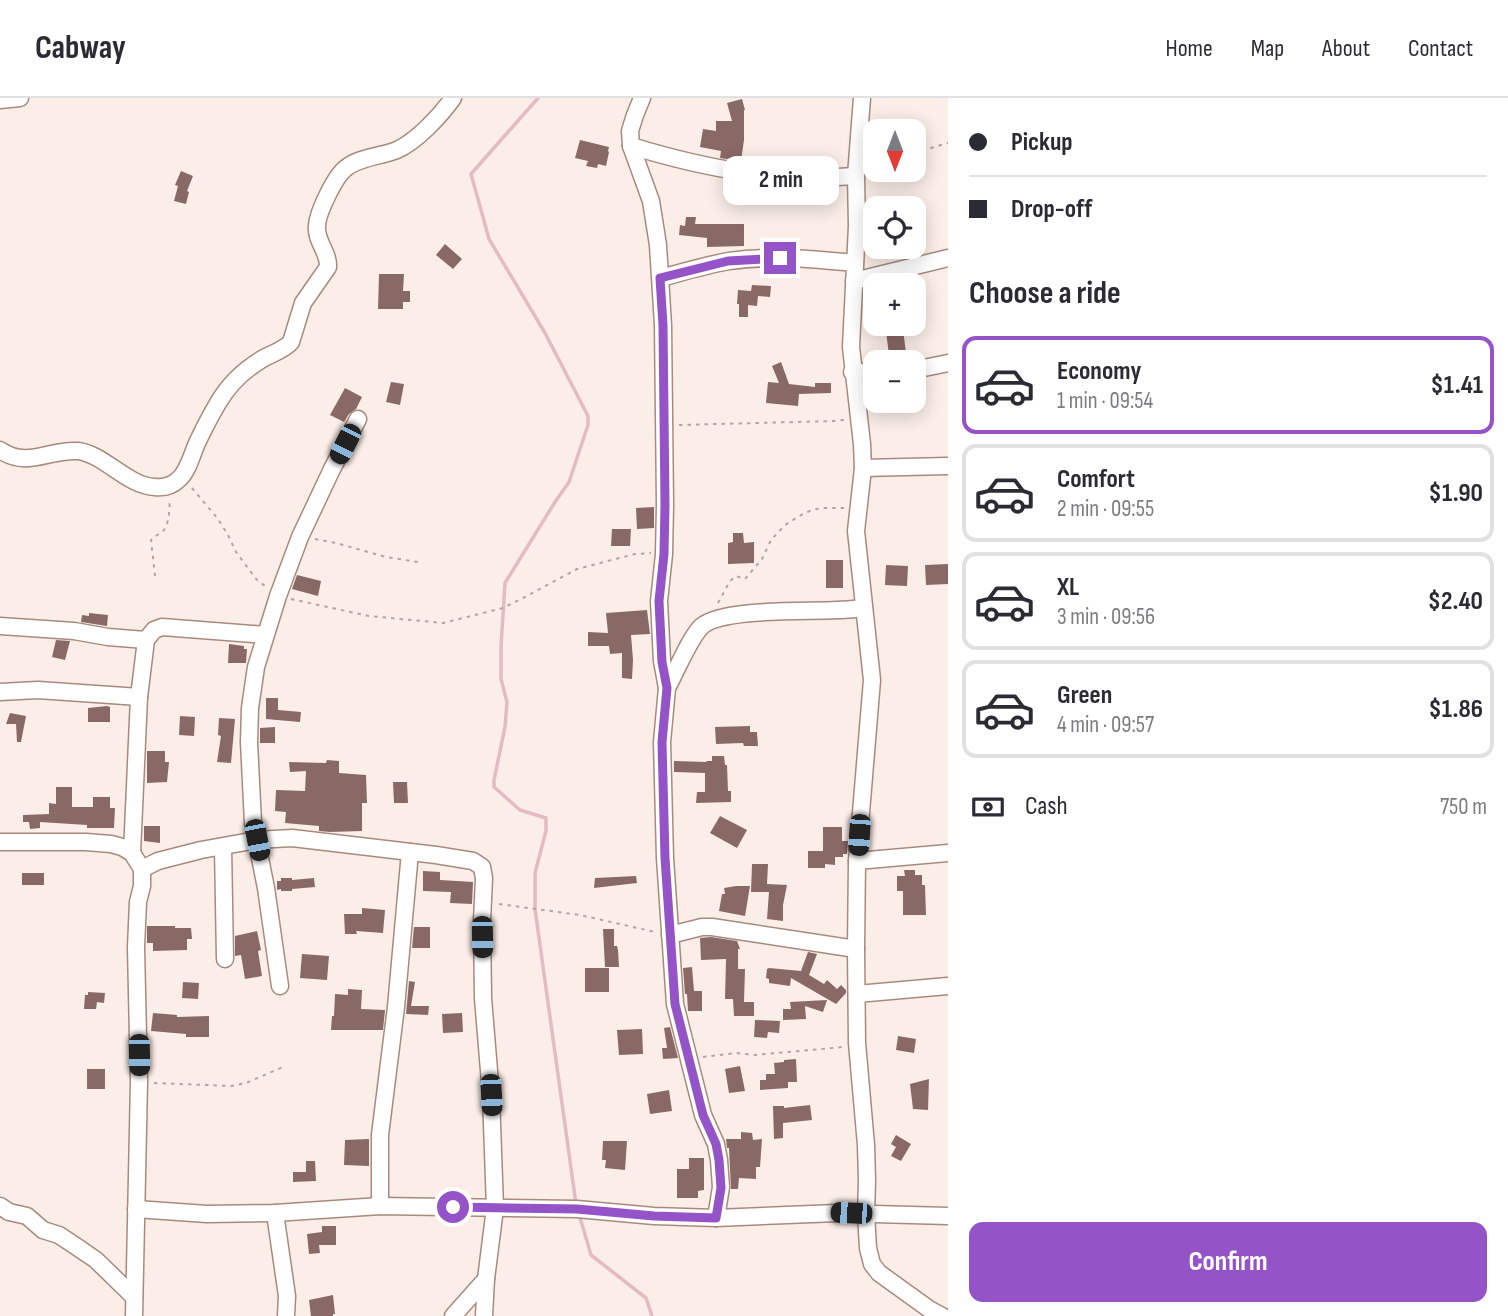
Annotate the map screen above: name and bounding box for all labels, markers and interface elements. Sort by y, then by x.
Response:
text: Cabway [35,28,126,68]
text: Home [1165,34,1213,63]
text: Map [1251,34,1284,63]
text: About [1322,34,1370,63]
text: Contact [1408,34,1473,63]
north arrow [863,119,926,182]
map controls [863,119,926,413]
text: Pickup [1011,127,1073,158]
callout: 2 min [722,156,838,206]
text: 2 min [759,166,803,194]
text: Drop-off [1011,194,1092,225]
button: locate [863,196,926,259]
route end [764,242,796,274]
button: + [863,273,926,336]
text: Choose a ride [969,274,1121,313]
button: − [863,350,926,413]
icon: car [973,354,1036,417]
text: Economy [1057,356,1141,387]
text: $1.41 [1431,370,1483,401]
text: 1 min · 09:54 [1057,387,1153,415]
car [327,421,364,467]
icon: car [973,462,1036,525]
text: Comfort [1057,464,1135,495]
text: $1.90 [1429,478,1483,509]
text: 2 min · 09:55 [1057,495,1154,523]
icon: car [973,570,1036,633]
text: XL [1057,572,1079,603]
text: $2.40 [1428,586,1483,617]
text: 3 min · 09:56 [1057,603,1155,631]
icon: car [973,678,1036,741]
text: Green [1057,680,1112,711]
text: $1.86 [1429,694,1483,725]
text: 4 min · 09:57 [1057,711,1154,739]
icon: cash [969,788,1007,826]
text: Cash [1025,791,1068,822]
text: 750 m [1440,793,1487,821]
car [848,813,871,857]
car [243,817,272,863]
car [472,916,493,958]
car [129,1034,150,1076]
car [480,1073,503,1117]
route start [437,1191,469,1223]
car [830,1202,873,1224]
button: Confirm [969,1222,1487,1302]

